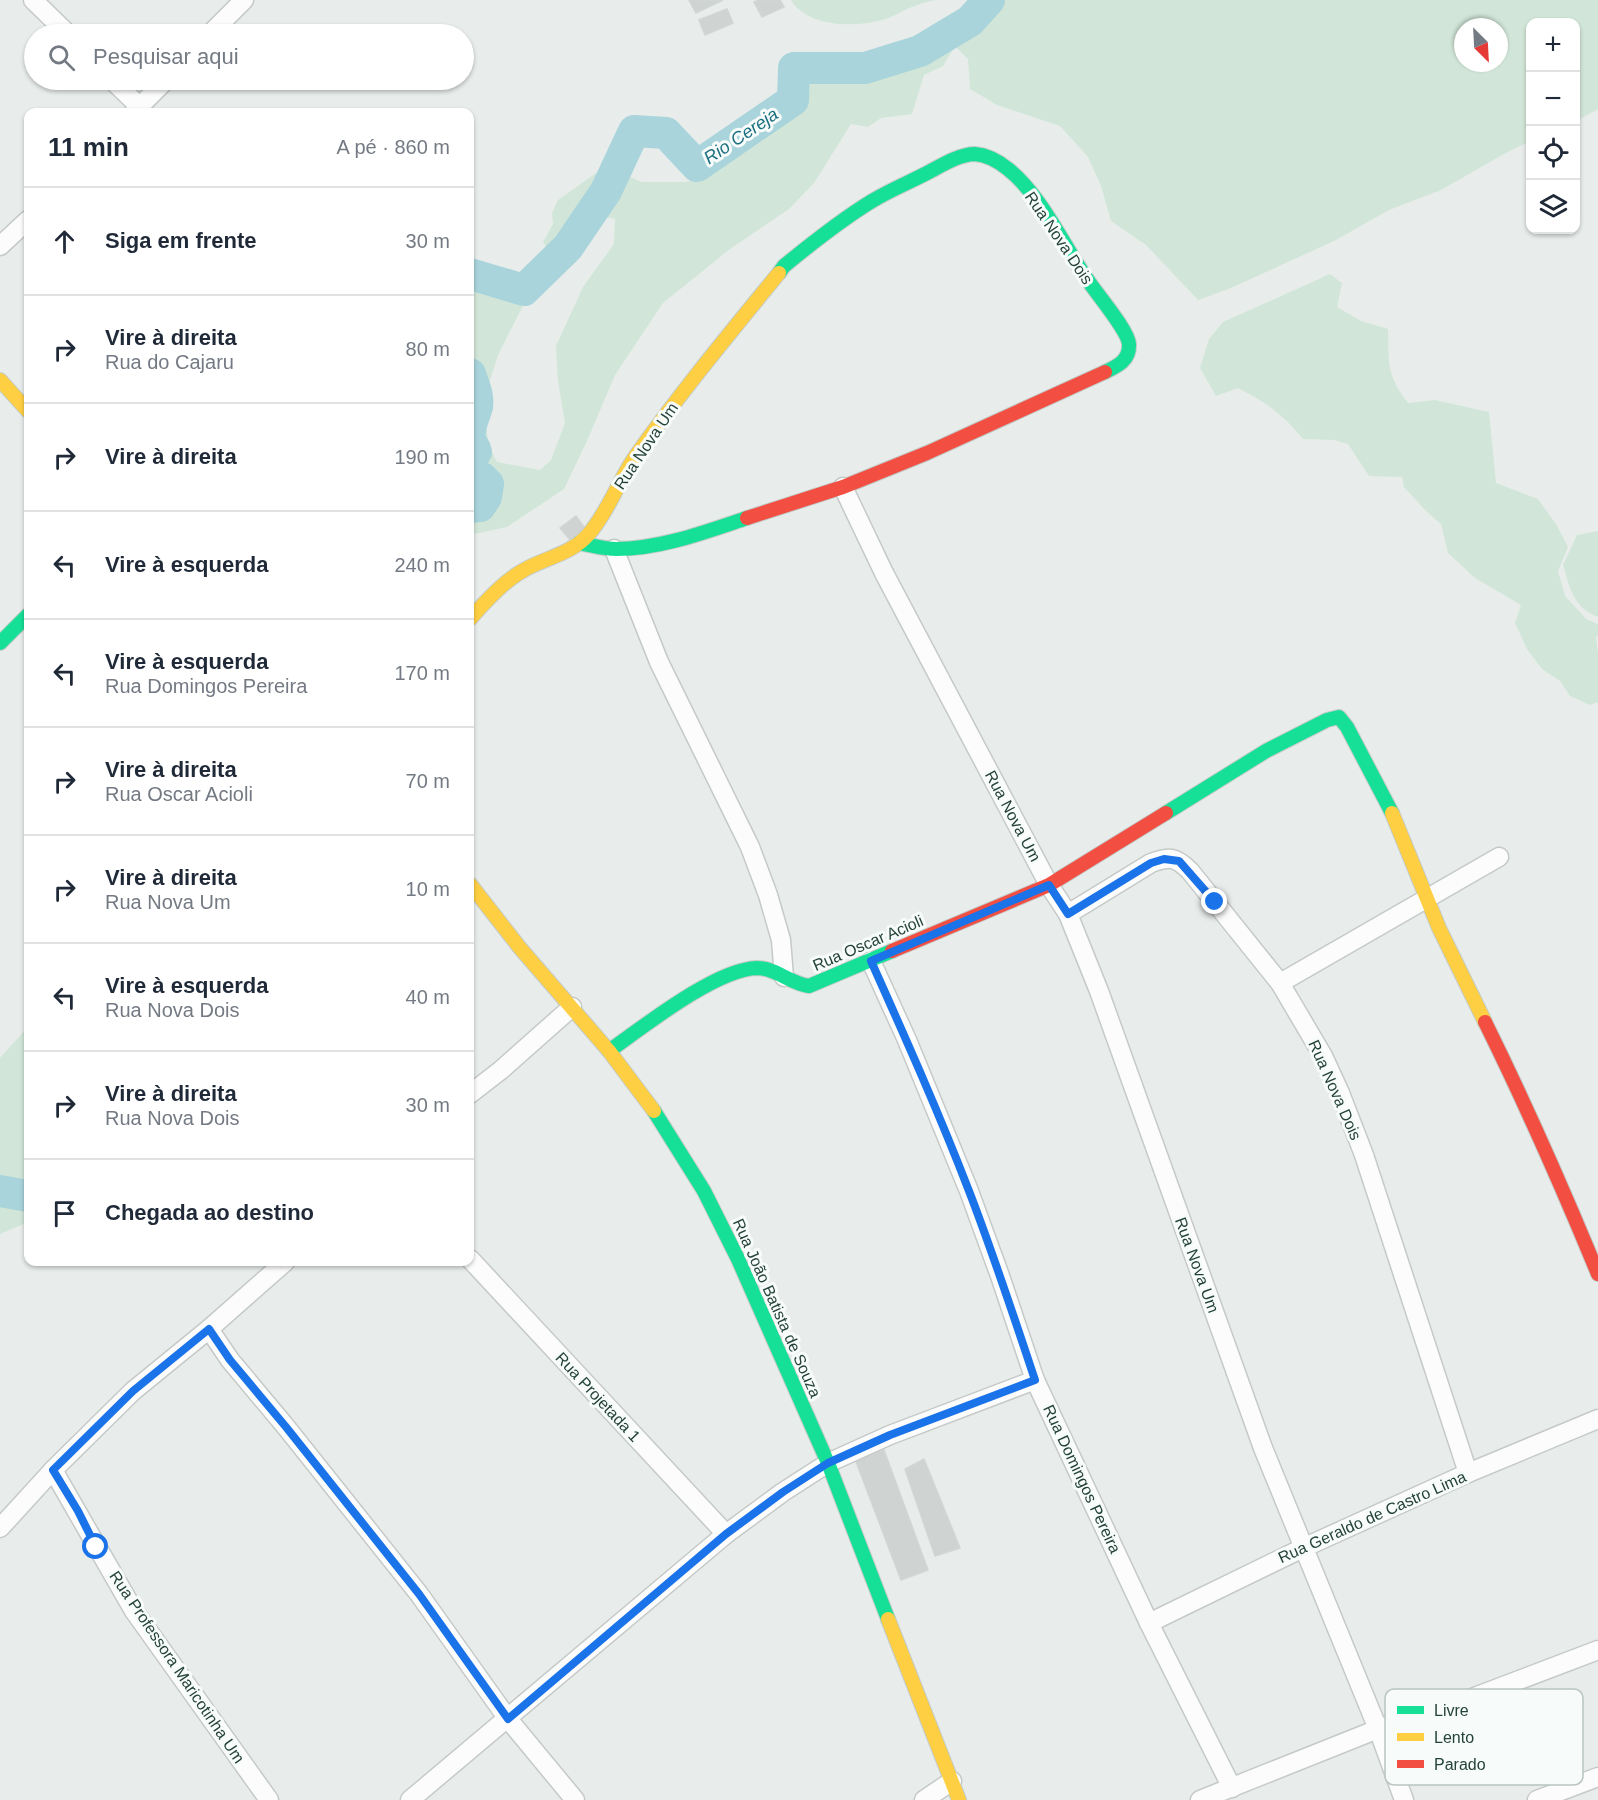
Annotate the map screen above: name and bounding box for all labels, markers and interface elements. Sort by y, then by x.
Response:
north arrow [1454,18,1508,72]
map controls [1526,18,1580,234]
button: + [1526,18,1580,72]
search box [24,24,474,90]
icon: search [45,41,78,74]
text: Pesquisar aqui [93,44,239,69]
button: − [1526,72,1580,126]
water label: Rio Cereja [700,104,782,168]
button: locate [1526,126,1580,180]
text: 11 min [48,132,129,162]
text: A pé · 860 m [337,136,450,158]
button: layers [1526,180,1580,234]
street label: Rua Nova Dois [1022,189,1096,287]
icon: ahead [48,225,81,258]
text: Siga em frente [105,228,257,253]
text: 30 m [406,230,450,252]
text: Vire à direita [105,325,237,350]
icon: right [48,333,81,366]
text: 80 m [406,338,450,360]
text: Rua do Cajaru [105,351,234,373]
street label: Rua Nova Um [611,400,681,492]
icon: right [48,441,81,474]
text: Vire à direita [105,444,237,469]
text: 190 m [394,446,450,468]
icon: left [48,549,81,582]
text: Vire à esquerda [105,552,268,577]
text: 240 m [394,554,450,576]
text: Vire à esquerda [105,649,268,674]
icon: left [48,657,81,690]
text: 170 m [394,662,450,684]
text: Rua Domingos Pereira [105,675,307,697]
text: Vire à direita [105,757,237,782]
icon: right [48,765,81,798]
street label: Rua Nova Um [982,768,1044,864]
text: 70 m [406,770,450,792]
text: Rua Oscar Acioli [105,783,253,805]
text: Vire à direita [105,865,237,890]
icon: right [48,873,81,906]
text: 10 m [406,878,450,900]
route end [1201,888,1227,914]
text: Rua Nova Um [105,891,231,913]
street label: Rua Oscar Acioli [810,912,926,974]
text: Vire à esquerda [105,973,268,998]
icon: left [48,981,81,1014]
text: 40 m [406,986,450,1008]
text: Rua Nova Dois [105,999,240,1021]
street label: Rua Nova Dois [1305,1037,1365,1143]
text: Vire à direita [105,1081,237,1106]
icon: right [48,1089,81,1122]
text: 30 m [406,1094,450,1116]
text: Rua Nova Dois [105,1107,240,1129]
icon: arrive [48,1197,81,1230]
text: Chegada ao destino [105,1200,314,1225]
street label: Rua Nova Um [1172,1215,1222,1315]
street label: Rua João Batista de Souza [730,1216,824,1400]
street label: Rua Projetada 1 [552,1349,644,1445]
street label: Rua Domingos Pereira [1040,1402,1124,1556]
street label: Rua Geraldo de Castro Lima [1276,1468,1469,1566]
route start [82,1533,108,1559]
street label: Rua Professora Maricotinha Um [106,1568,248,1766]
legend [1385,1689,1583,1785]
text: Livre [1434,1702,1469,1719]
text: Lento [1434,1729,1474,1746]
text: Parado [1434,1756,1486,1773]

